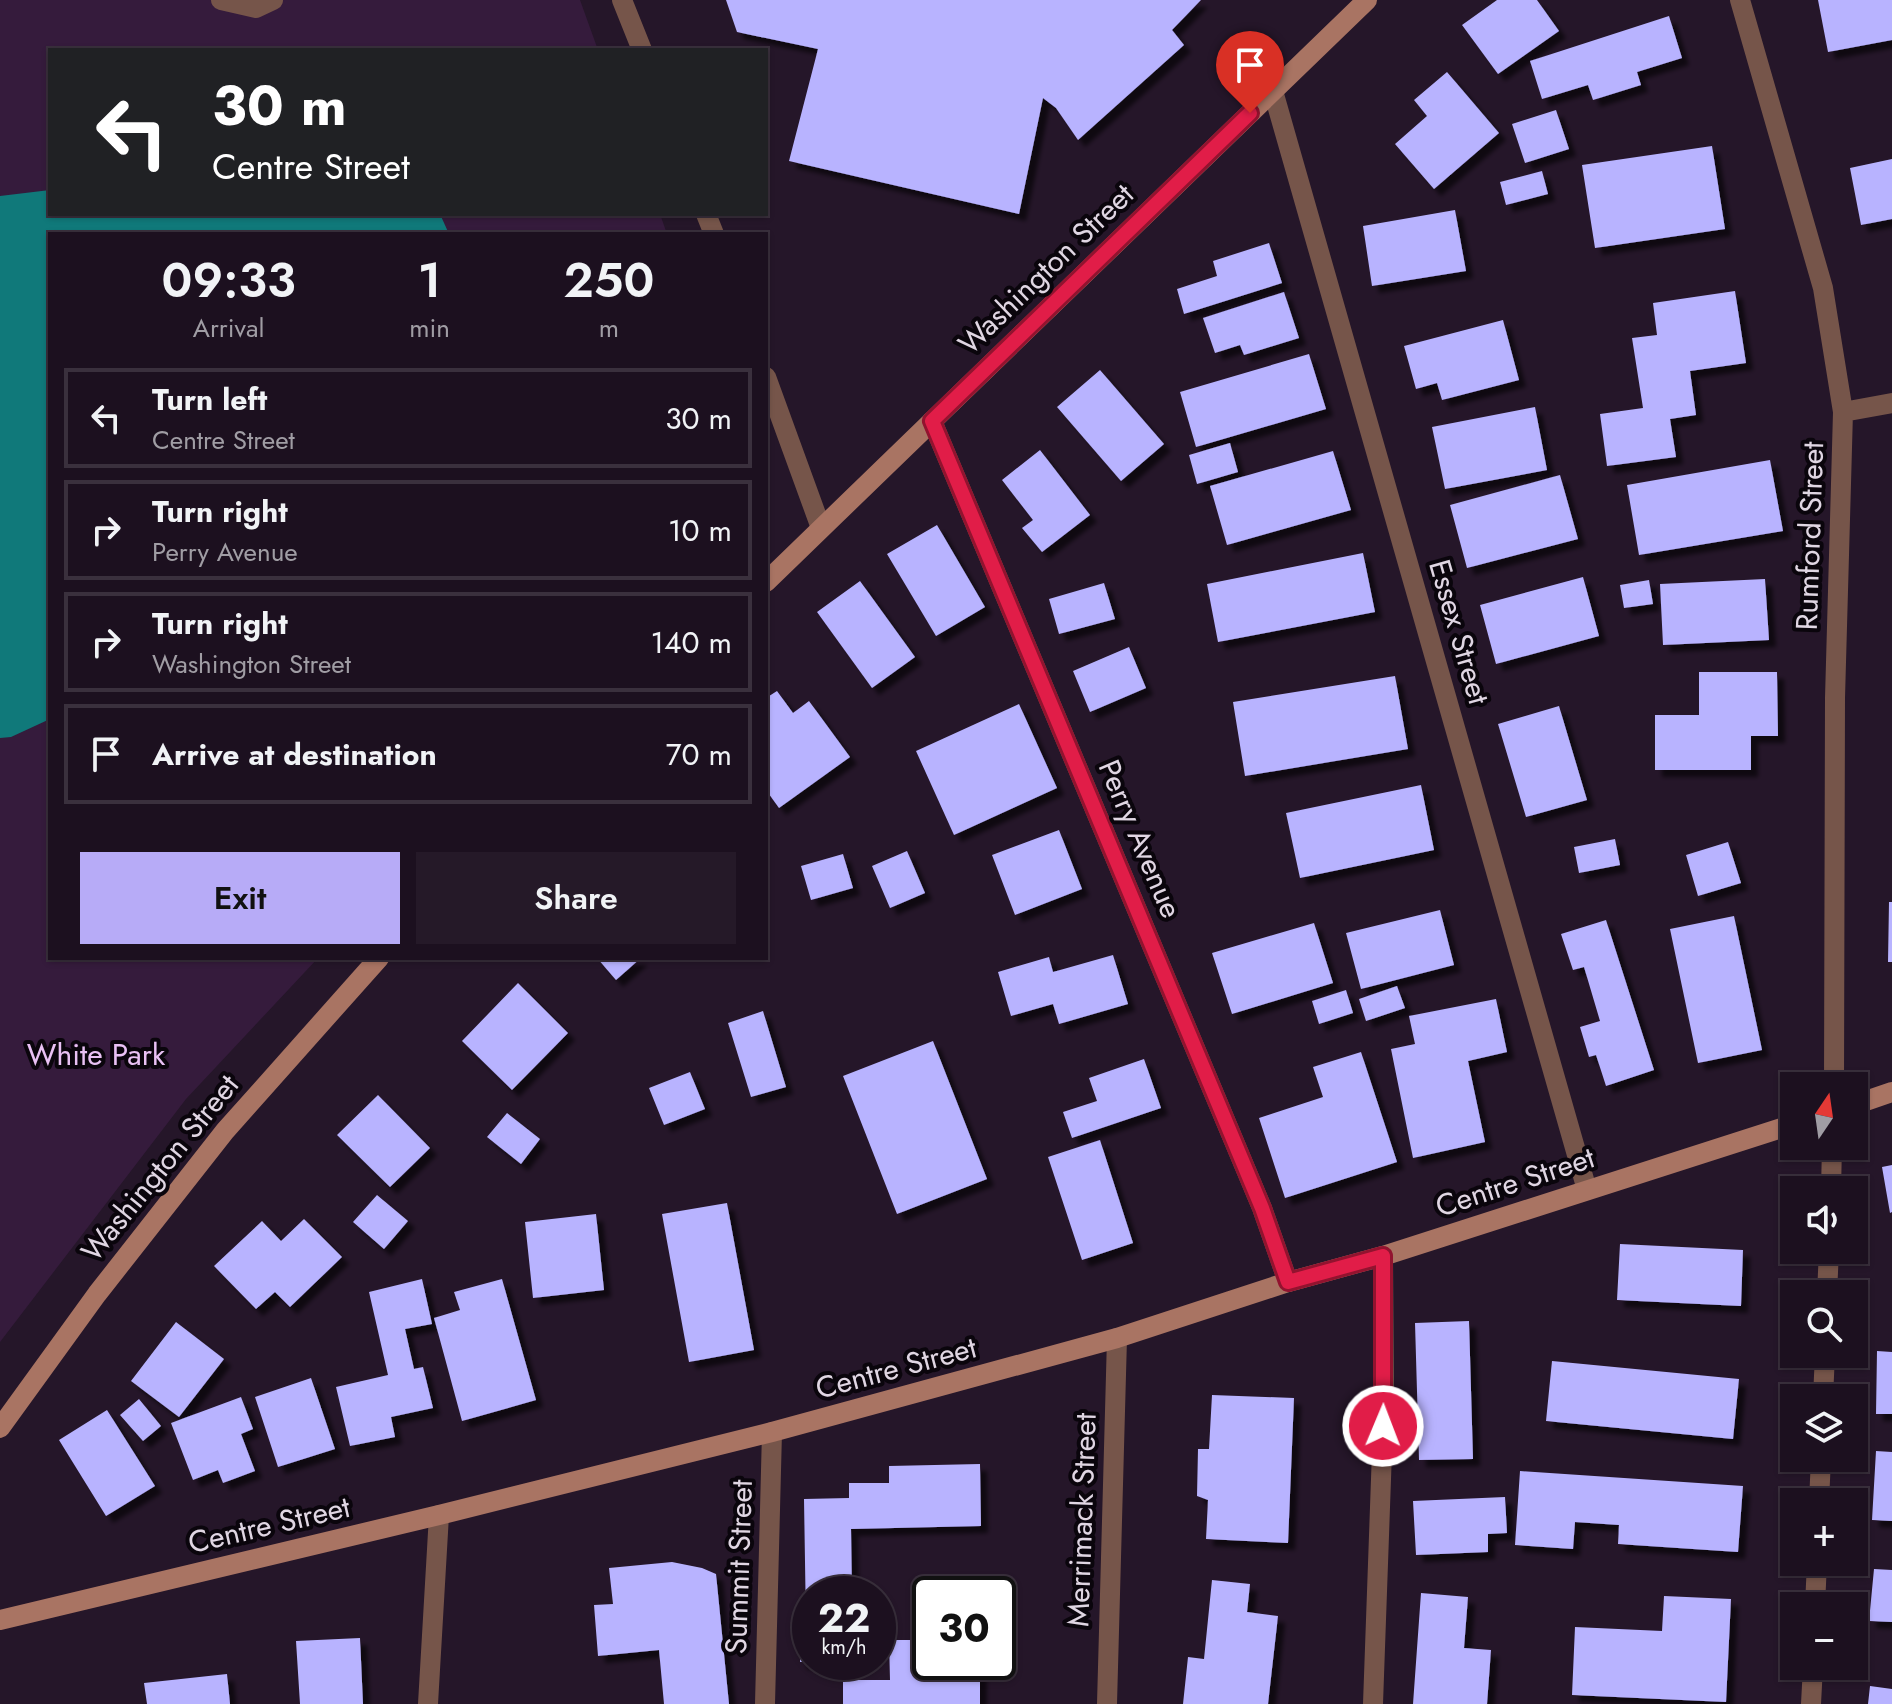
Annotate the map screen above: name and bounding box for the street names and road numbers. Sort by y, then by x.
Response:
street label: Washington Street [948,173,1144,364]
street label: Rumford Street [1785,440,1834,631]
street label: Essex Street [1418,554,1501,710]
street label: Perry Avenue [1088,753,1193,925]
street label: Washington Street [71,1064,249,1270]
street label: Centre Street [1430,1135,1601,1227]
street label: Centre Street [811,1325,982,1410]
street label: Merrimack Street [1056,1411,1107,1628]
street label: Summit Street [714,1478,763,1655]
street label: Centre Street [184,1485,355,1564]

